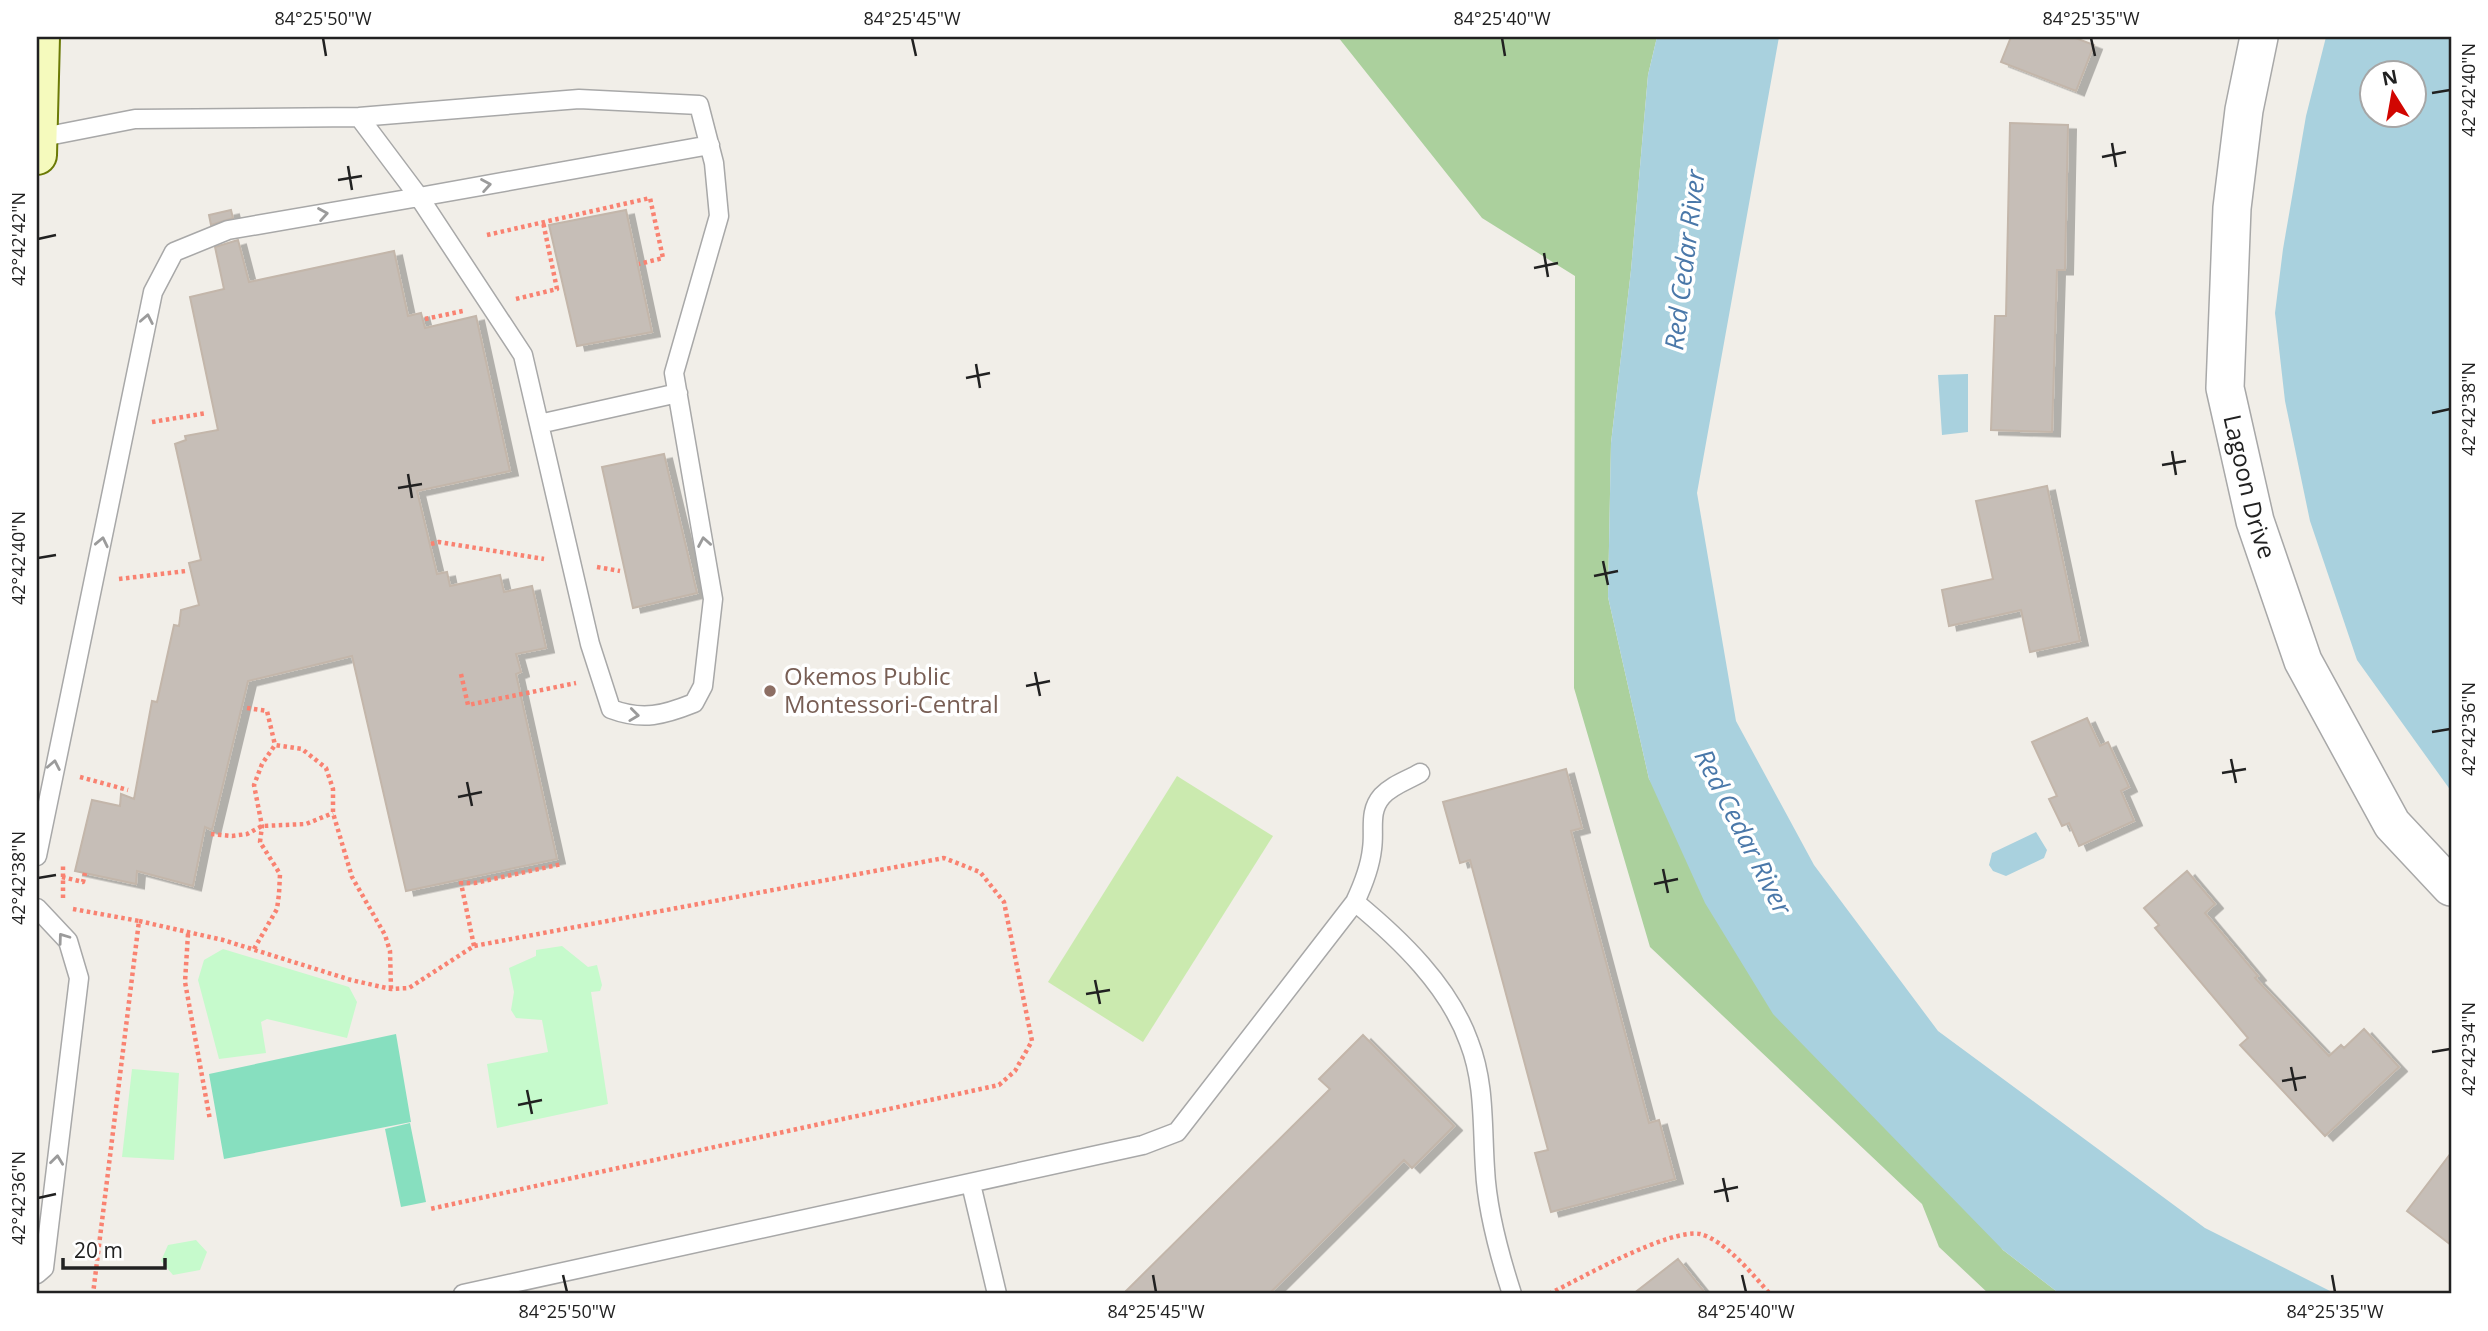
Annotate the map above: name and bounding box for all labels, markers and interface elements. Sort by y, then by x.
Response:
text: 84°25'50"W [274,6,372,30]
text: 84°25'45"W [863,6,961,30]
text: 84°25'40"W [1453,6,1551,30]
text: 84°25'35"W [2042,6,2140,30]
text: 42°42'40"N [2456,43,2480,137]
north arrow [2358,60,2428,130]
text: N [2380,63,2400,92]
water label: Red Cedar River [1655,166,1713,352]
one-way arrow [480,178,492,193]
text: 42°42'42"N [6,192,30,286]
one-way arrow [317,207,329,222]
one-way arrow [139,313,154,325]
text: 42°42'38"N [2456,362,2480,456]
street label: Lagoon Drive [2216,411,2285,563]
text: 42°42'40"N [6,511,30,605]
one-way arrow [94,536,108,548]
one-way arrow [697,536,712,548]
place label: Okemos Public Montessori-Central [784,659,999,720]
text: 42°42'36"N [2456,682,2480,776]
marker: Okemos Public Montessori-Central [762,683,778,699]
one-way arrow [628,707,640,722]
water label: Red Cedar River [1687,743,1802,922]
one-way arrow [45,759,60,771]
text: 42°42'38"N [6,831,30,925]
one-way arrow [59,933,71,946]
text: 42°42'34"N [2456,1002,2480,1096]
text: 42°42'36"N [6,1151,30,1245]
one-way arrow [49,1155,64,1166]
scale bar [63,1226,164,1270]
text: 20 m [74,1236,123,1264]
text: 84°25'50"W [518,1299,616,1323]
text: 84°25'45"W [1107,1299,1205,1323]
text: 84°25'40"W [1697,1299,1795,1323]
text: 84°25'35"W [2286,1299,2384,1323]

